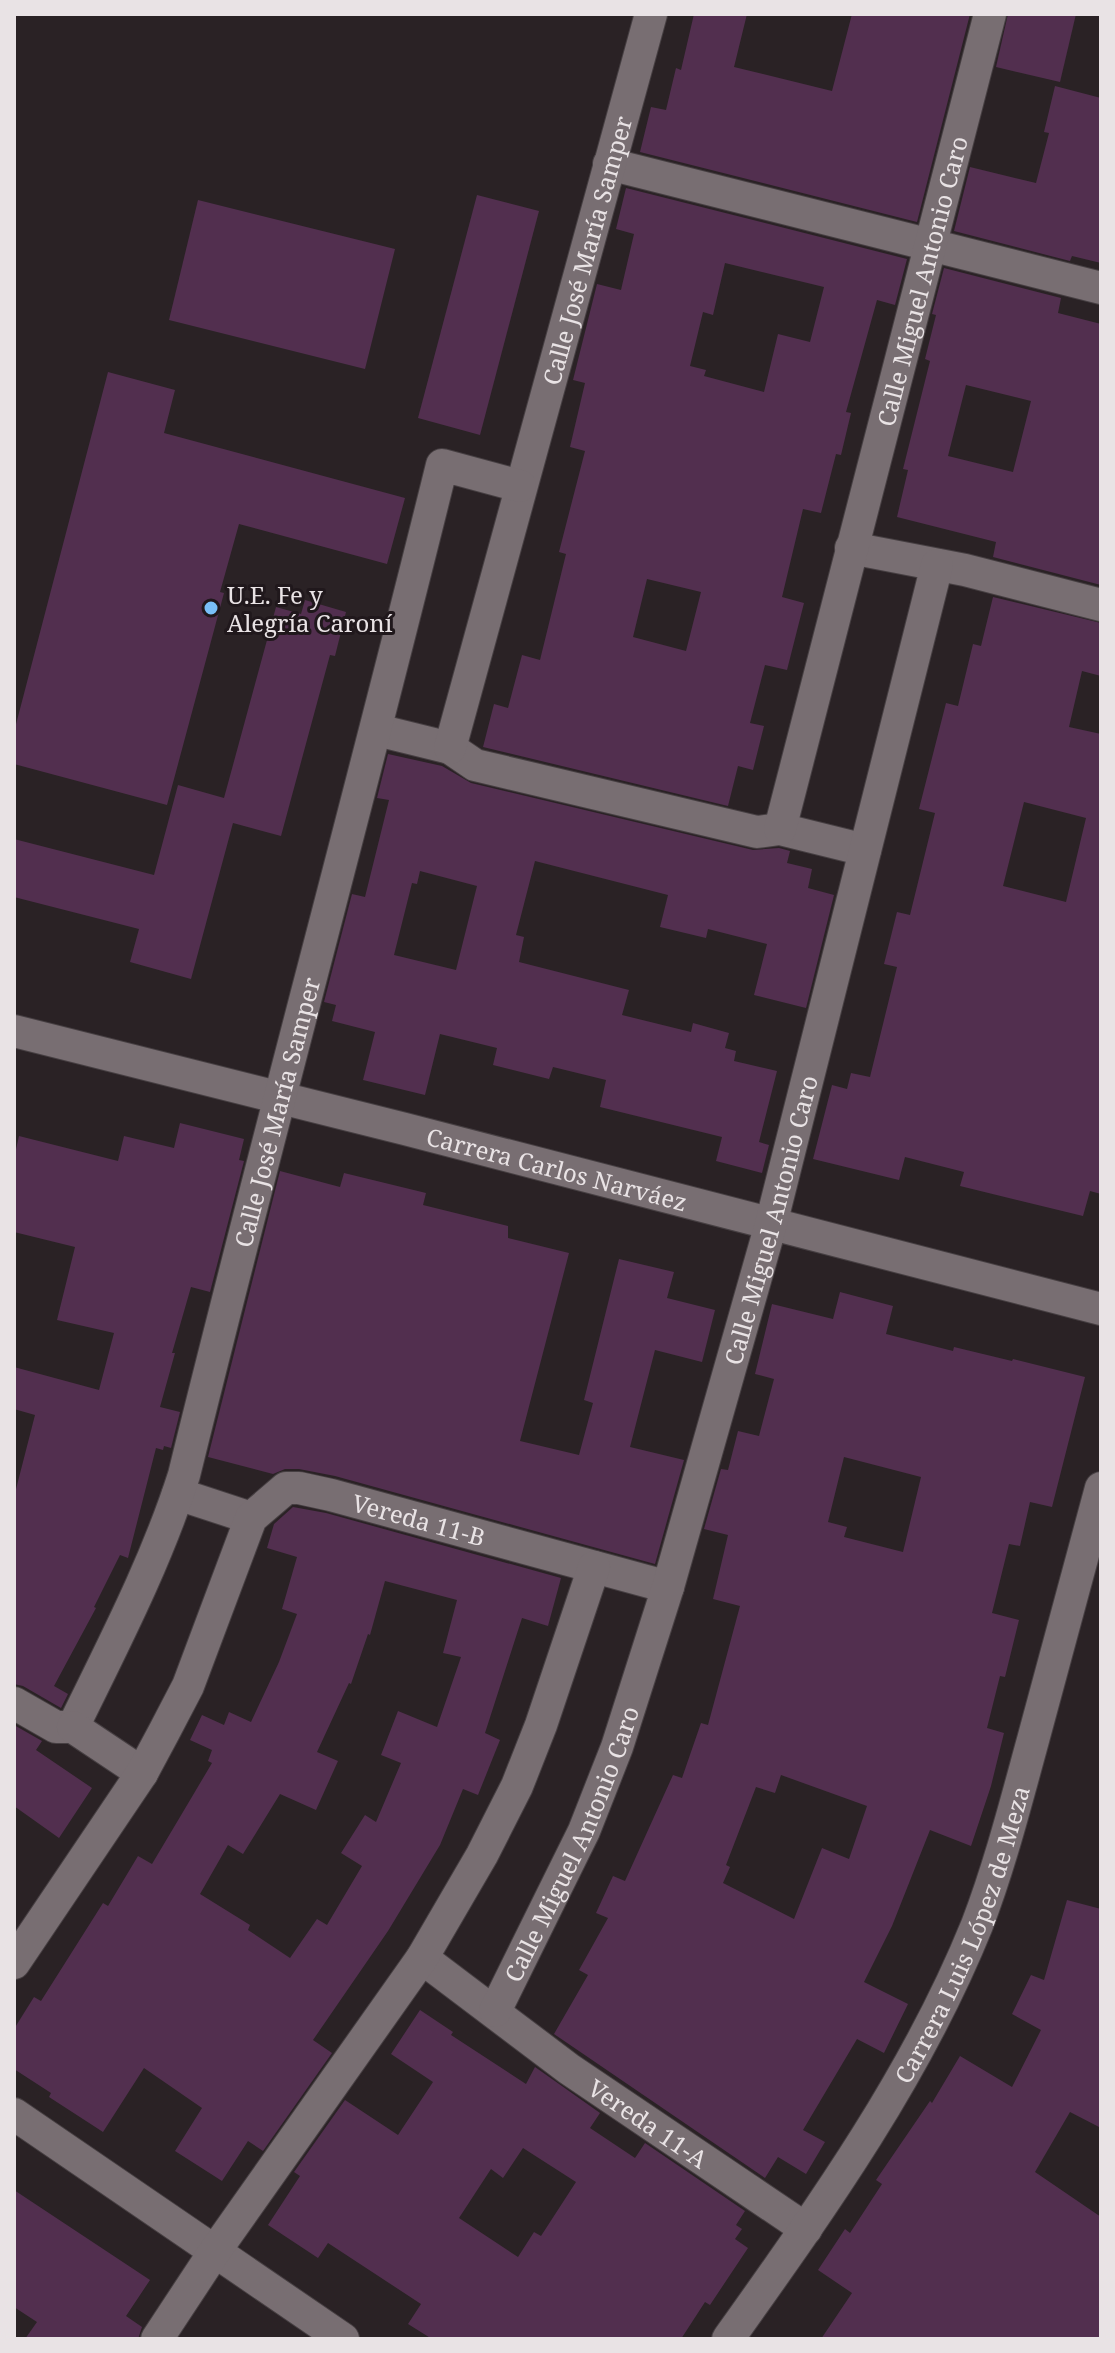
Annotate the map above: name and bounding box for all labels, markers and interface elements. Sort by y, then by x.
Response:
street label: Calle José María Samper [534,112,639,389]
street label: Calle Miguel Antonio Caro [868,132,974,430]
place label: U.E. Fe y Alegría Caroní [227,578,393,639]
marker: U.E. Fe y Alegría Caroní [202,599,220,617]
street label: Calle José María Samper [225,974,327,1251]
street label: Calle Miguel Antonio Caro [715,1072,824,1369]
street label: Carrera Carlos Narváez [423,1119,691,1218]
street label: Vereda 11-B [349,1485,489,1553]
street label: Calle Miguel Antonio Caro [496,1702,646,1987]
street label: Carrera Luis López de Meza [886,1782,1036,2089]
street label: Vereda 11-A [582,2070,715,2175]

